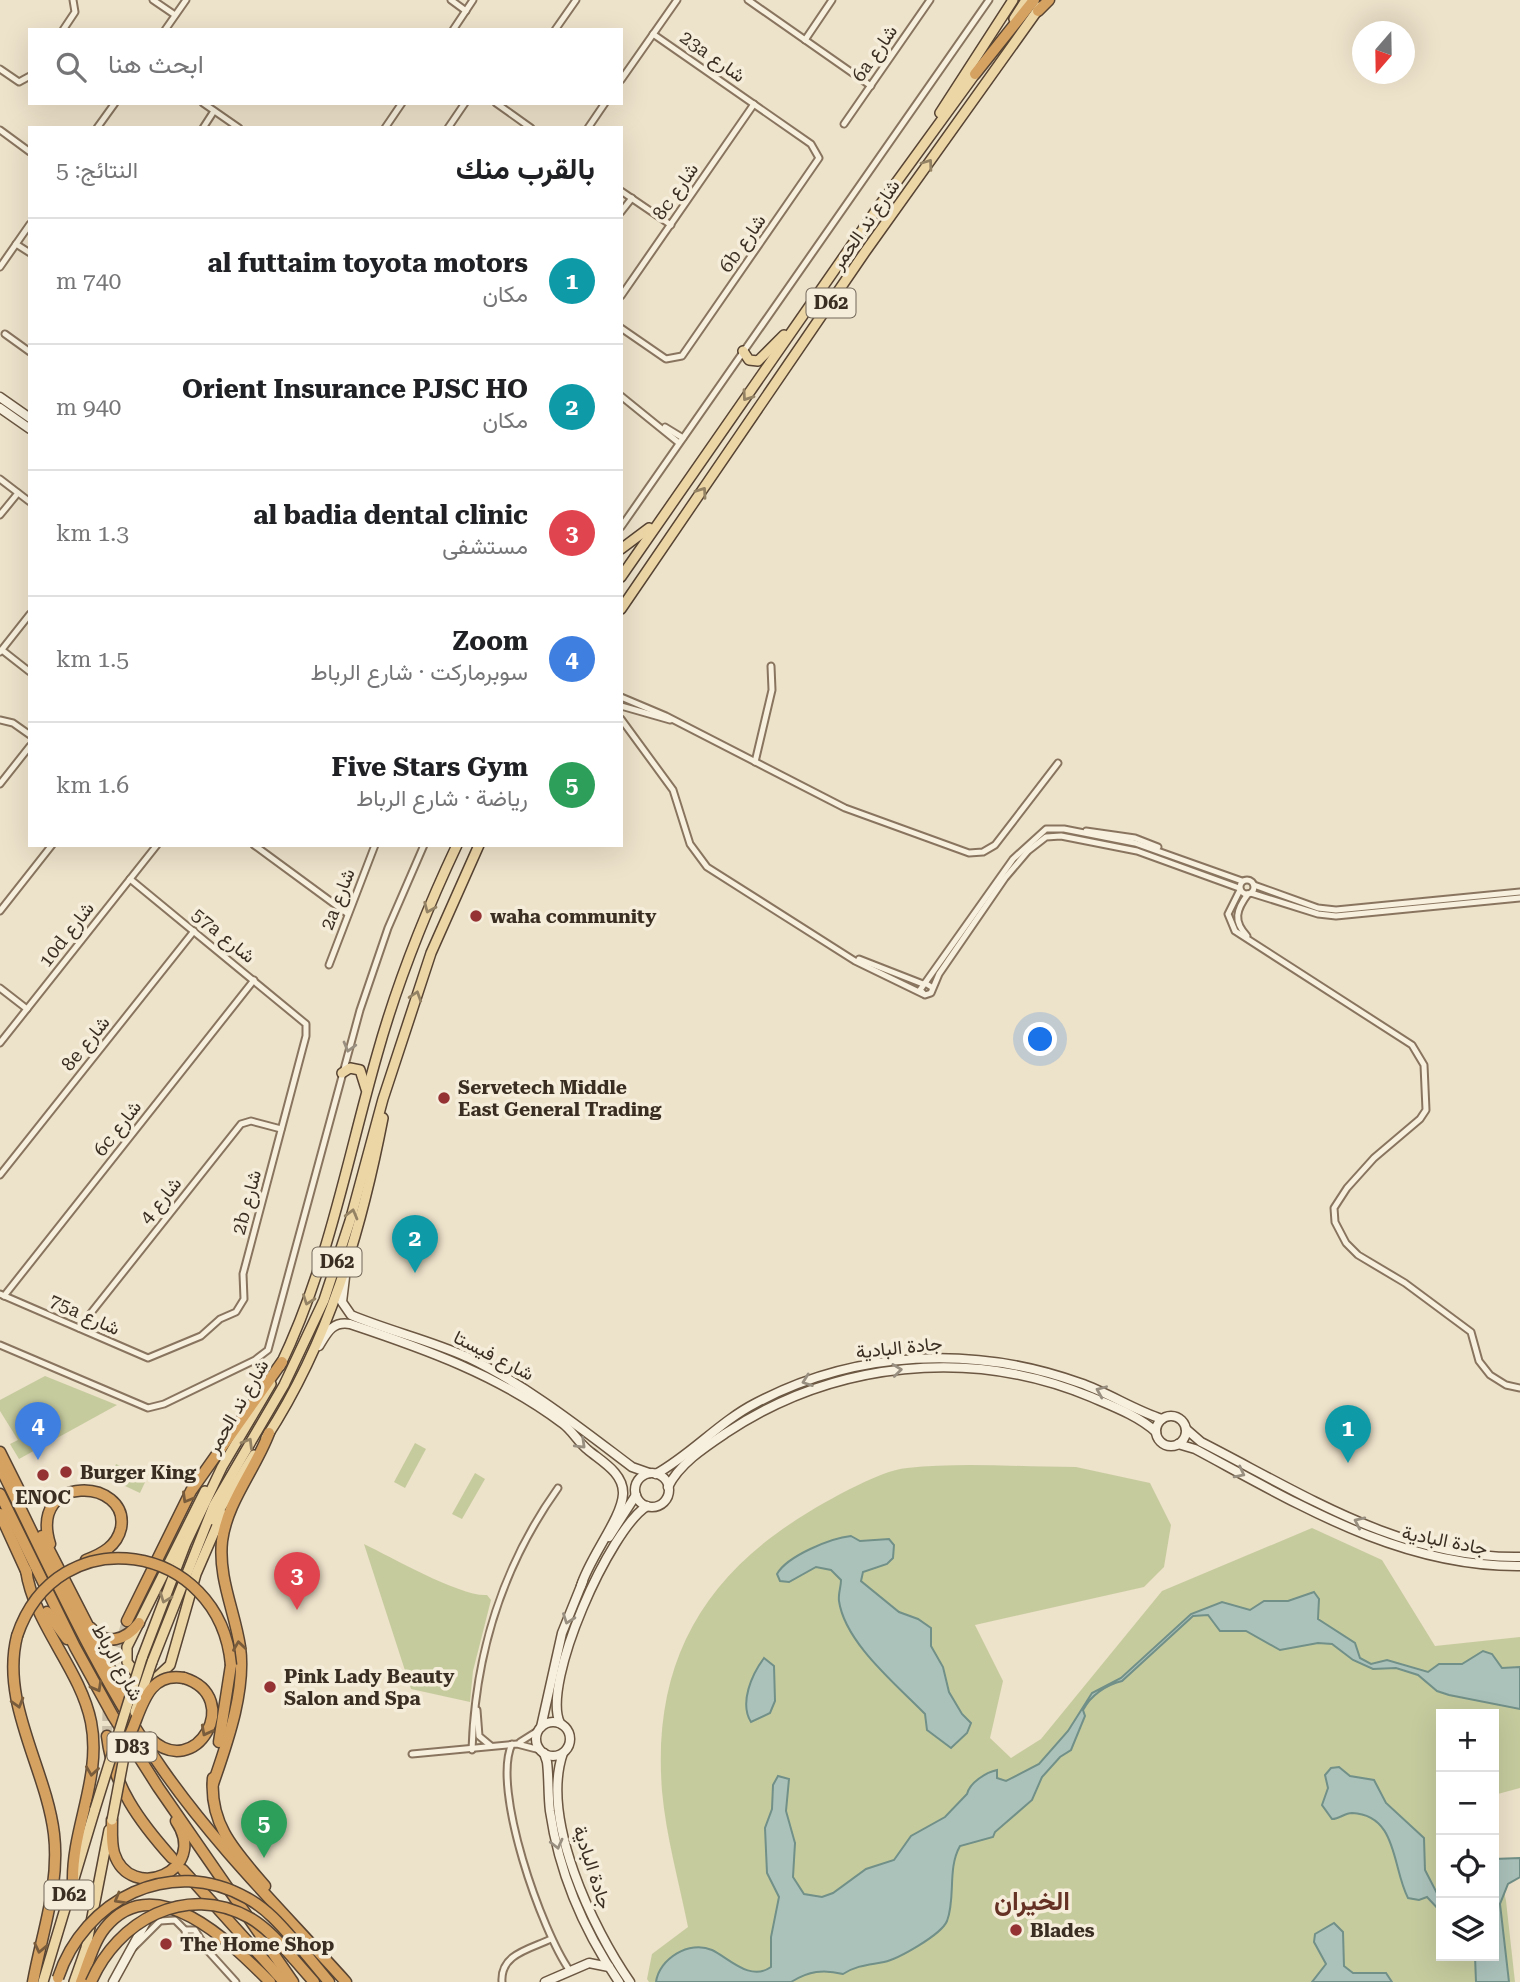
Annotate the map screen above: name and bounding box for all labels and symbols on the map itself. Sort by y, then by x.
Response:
street label: 6a شارع [847,20,903,87]
north arrow [1352,21,1415,84]
street label: 23a شارع [675,26,750,88]
street label: 8c شارع [648,158,704,225]
one-way arrow [920,159,932,172]
street label: شارع ند الحمر [825,175,906,275]
street label: 6b شارع [714,210,772,277]
road number: D62 [806,288,856,318]
one-way arrow [743,388,755,401]
one-way arrow [694,487,706,500]
street label: 2a شارع [315,865,361,934]
street label: 10d شارع [34,897,100,972]
one-way arrow [423,900,437,913]
street label: 57a شارع [187,903,260,969]
place label: waha community [490,905,657,928]
marker: waha community [468,908,484,924]
one-way arrow [408,991,422,1003]
street label: 8e شارع [56,1011,115,1076]
your location [1023,1022,1057,1056]
one-way arrow [343,1041,358,1053]
place label: Servetech Middle East General Trading [458,1076,662,1121]
marker: Servetech Middle East General Trading [436,1090,452,1106]
street label: 6c شارع [89,1096,147,1161]
street label: 2b شارع [227,1167,267,1237]
street label: شارع 4 [135,1172,187,1229]
one-way arrow [343,1208,358,1220]
pin: 2 [392,1215,438,1273]
road number: D62 [312,1247,362,1276]
street label: 75a شارع [46,1289,124,1341]
one-way arrow [302,1293,316,1305]
street label: شارع فيستا [449,1325,538,1386]
street label: جادة البادية [855,1332,943,1363]
street label: شارع ند الحمر [201,1355,274,1459]
one-way arrow [891,1362,902,1377]
one-way arrow [801,1373,813,1387]
one-way arrow [1095,1385,1108,1399]
pin: 4 [15,1402,61,1460]
pin: 1 [1325,1405,1371,1463]
one-way arrow [573,1435,586,1448]
one-way arrow [240,1437,253,1450]
place label: Burger King [80,1461,196,1484]
marker: Burger King [58,1464,74,1480]
one-way arrow [1233,1464,1245,1478]
marker: ENOC [35,1467,51,1483]
place label: ENOC [15,1486,71,1509]
one-way arrow [182,1491,195,1503]
one-way arrow [1354,1517,1366,1531]
street label: جادة البادية [1400,1521,1490,1560]
pin: 3 [274,1552,320,1610]
one-way arrow [159,1592,173,1604]
one-way arrow [562,1612,576,1624]
street label: شارع الرباط [86,1620,148,1705]
one-way arrow [232,1640,247,1652]
place label: Pink Lady Beauty Salon and Spa [284,1665,455,1710]
one-way arrow [88,1679,102,1692]
marker: Pink Lady Beauty Salon and Spa [262,1679,278,1695]
one-way arrow [9,1697,24,1709]
one-way arrow [201,1723,215,1736]
road number: D83 [108,1732,156,1762]
one-way arrow [85,1765,100,1777]
pin: 5 [241,1800,287,1858]
street label: جادة البادية [568,1822,617,1912]
one-way arrow [549,1838,563,1850]
road number: D62 [44,1881,94,1910]
district label: الخيران [994,1886,1070,1917]
one-way arrow [113,1891,126,1904]
place label: Blades [1030,1919,1095,1942]
marker: Blades [1008,1922,1024,1938]
place label: The Home Shop [180,1933,334,1956]
marker: The Home Shop [158,1936,174,1952]
one-way arrow [34,1942,49,1954]

